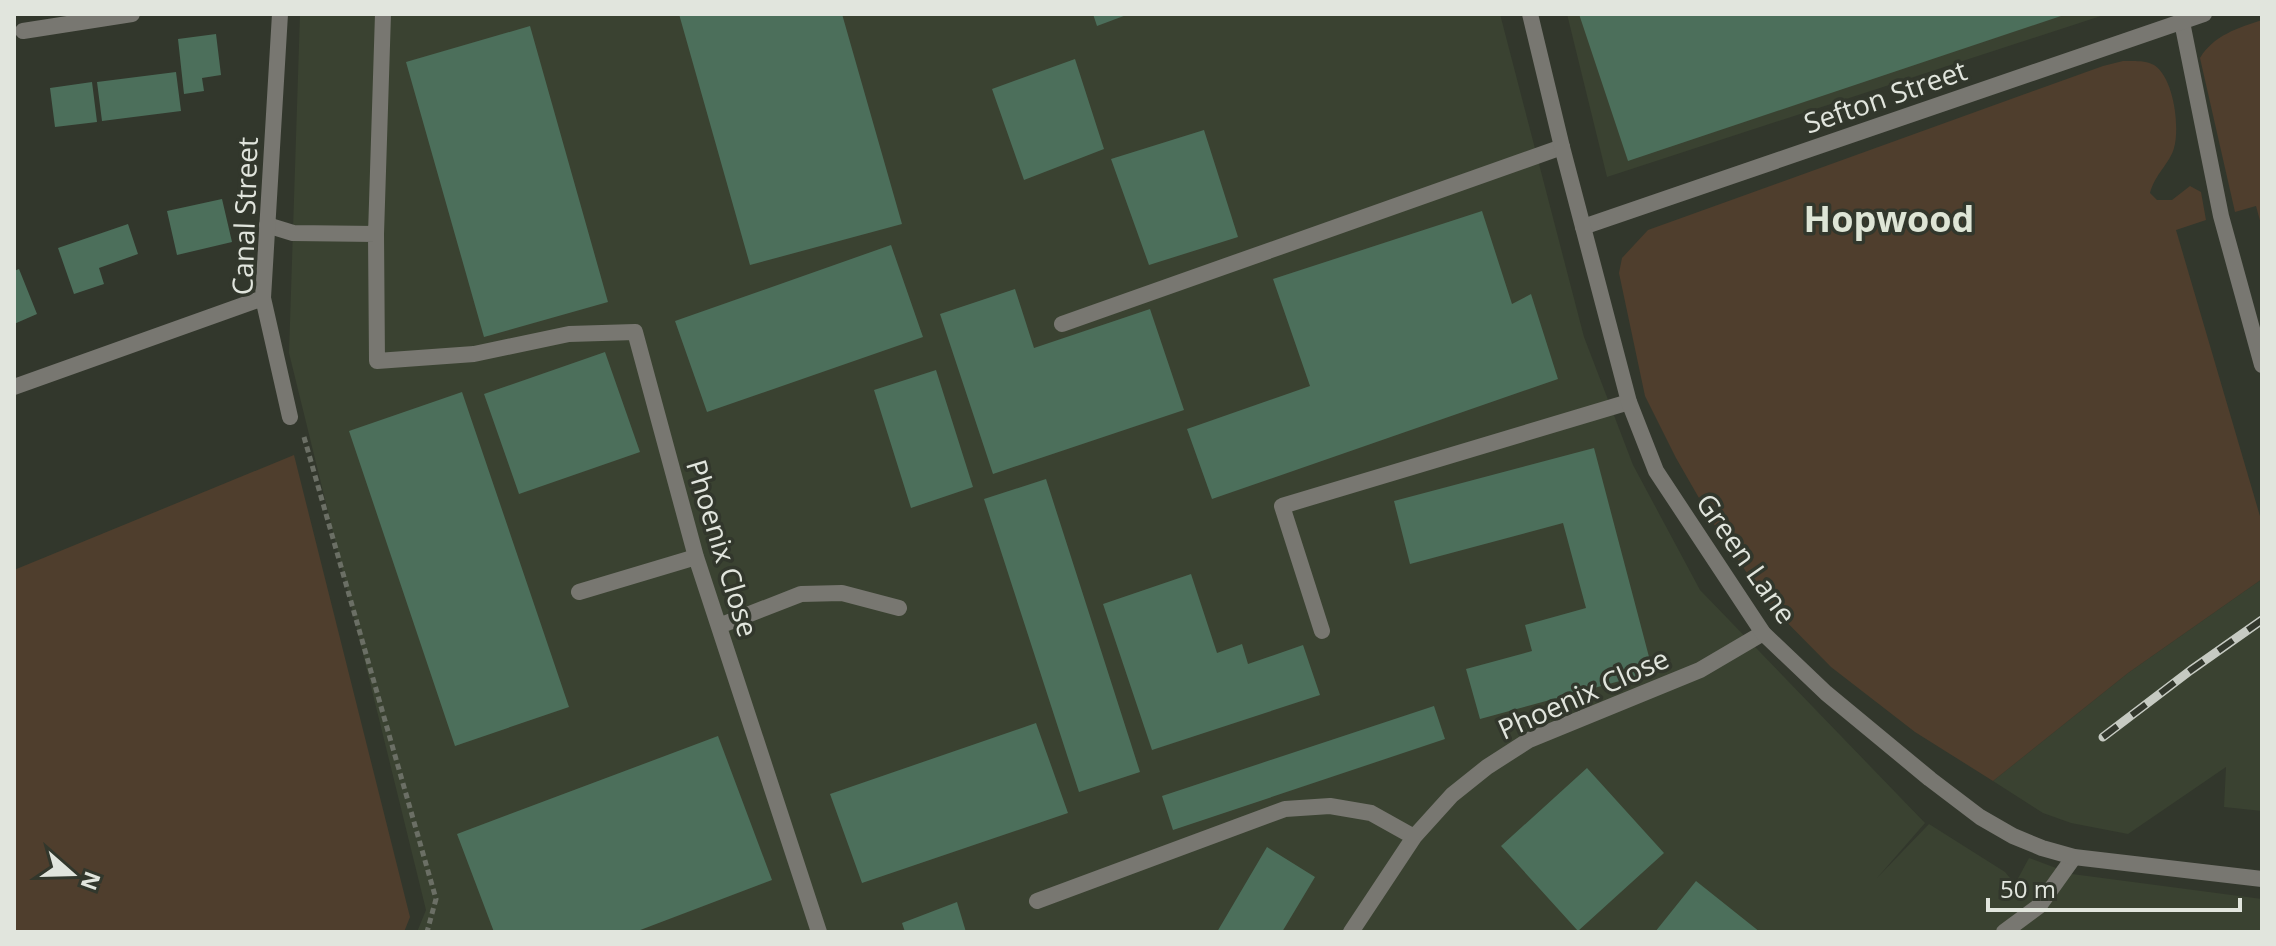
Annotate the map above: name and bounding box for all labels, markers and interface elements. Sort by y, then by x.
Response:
street label: Sefton Street [1798,50,1972,142]
street label: Canal Street [222,136,266,296]
district label: Hopwood [1804,194,1974,243]
street label: Phoenix Close [678,455,768,641]
street label: Green Lane [1688,485,1806,631]
street label: Phoenix Close [1492,638,1674,748]
north arrow [32,834,112,914]
scale bar [1988,862,2240,912]
text: N [75,868,109,895]
text: 50 m [2000,872,2056,905]

